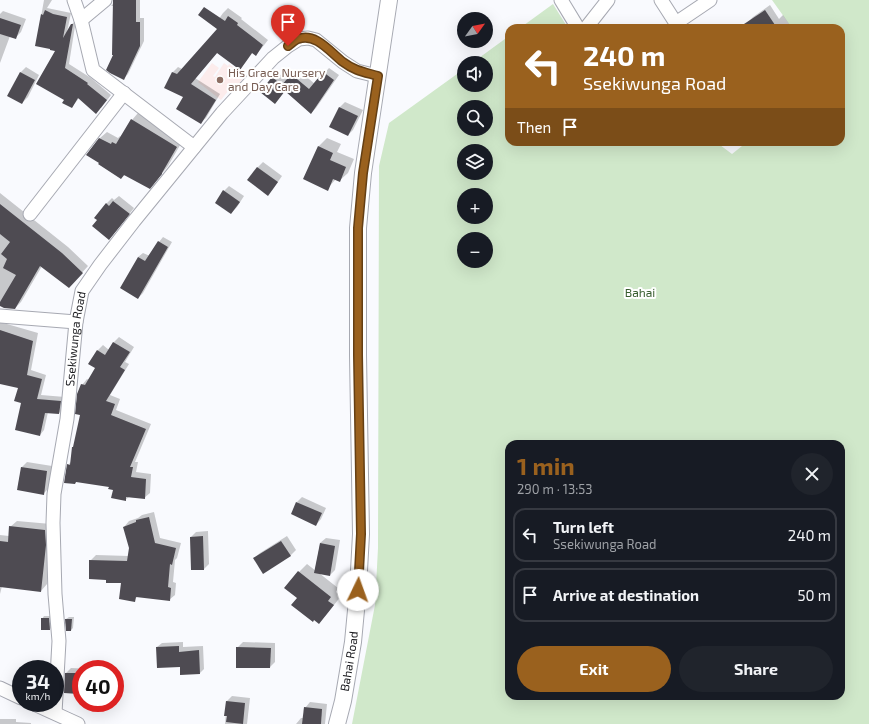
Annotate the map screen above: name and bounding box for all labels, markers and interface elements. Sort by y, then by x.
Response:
pin [271,5,305,46]
icon: arrive [277,11,299,33]
north arrow [457,12,493,48]
map controls [457,12,493,268]
text: 240 m [583,38,666,72]
icon: left [517,40,569,92]
button: sound [457,56,493,92]
place label: His Grace Nursery and Day Care [228,65,326,93]
text: Ssekiwunga Road [583,72,726,94]
marker: His Grace Nursery and Day Care [215,75,225,85]
button: search [457,100,493,136]
icon: arrive [559,116,581,138]
text: Then [517,118,551,136]
button: layers [457,144,493,180]
button: + [457,188,493,224]
button: − [457,232,493,268]
park label: Bahai [625,285,655,299]
street label: Ssekiwunga Road [62,290,88,387]
text: 1 min [517,451,575,480]
button: close [791,453,833,495]
text: 290 m · 13:53 [517,481,592,497]
text: Turn left [553,518,614,536]
icon: left [519,524,541,546]
text: 240 m [788,526,831,544]
text: Ssekiwunga Road [553,536,657,552]
position arrow [337,569,379,611]
icon: arrive [519,584,541,606]
text: Arrive at destination [553,586,699,604]
text: 50 m [797,586,831,604]
street label: Bahai Road [337,630,360,692]
button: Exit [517,646,671,692]
button: Share [679,646,833,692]
speed limit sign: 40 [72,660,124,712]
text: 34 [26,669,50,693]
text: km/h [26,690,50,702]

